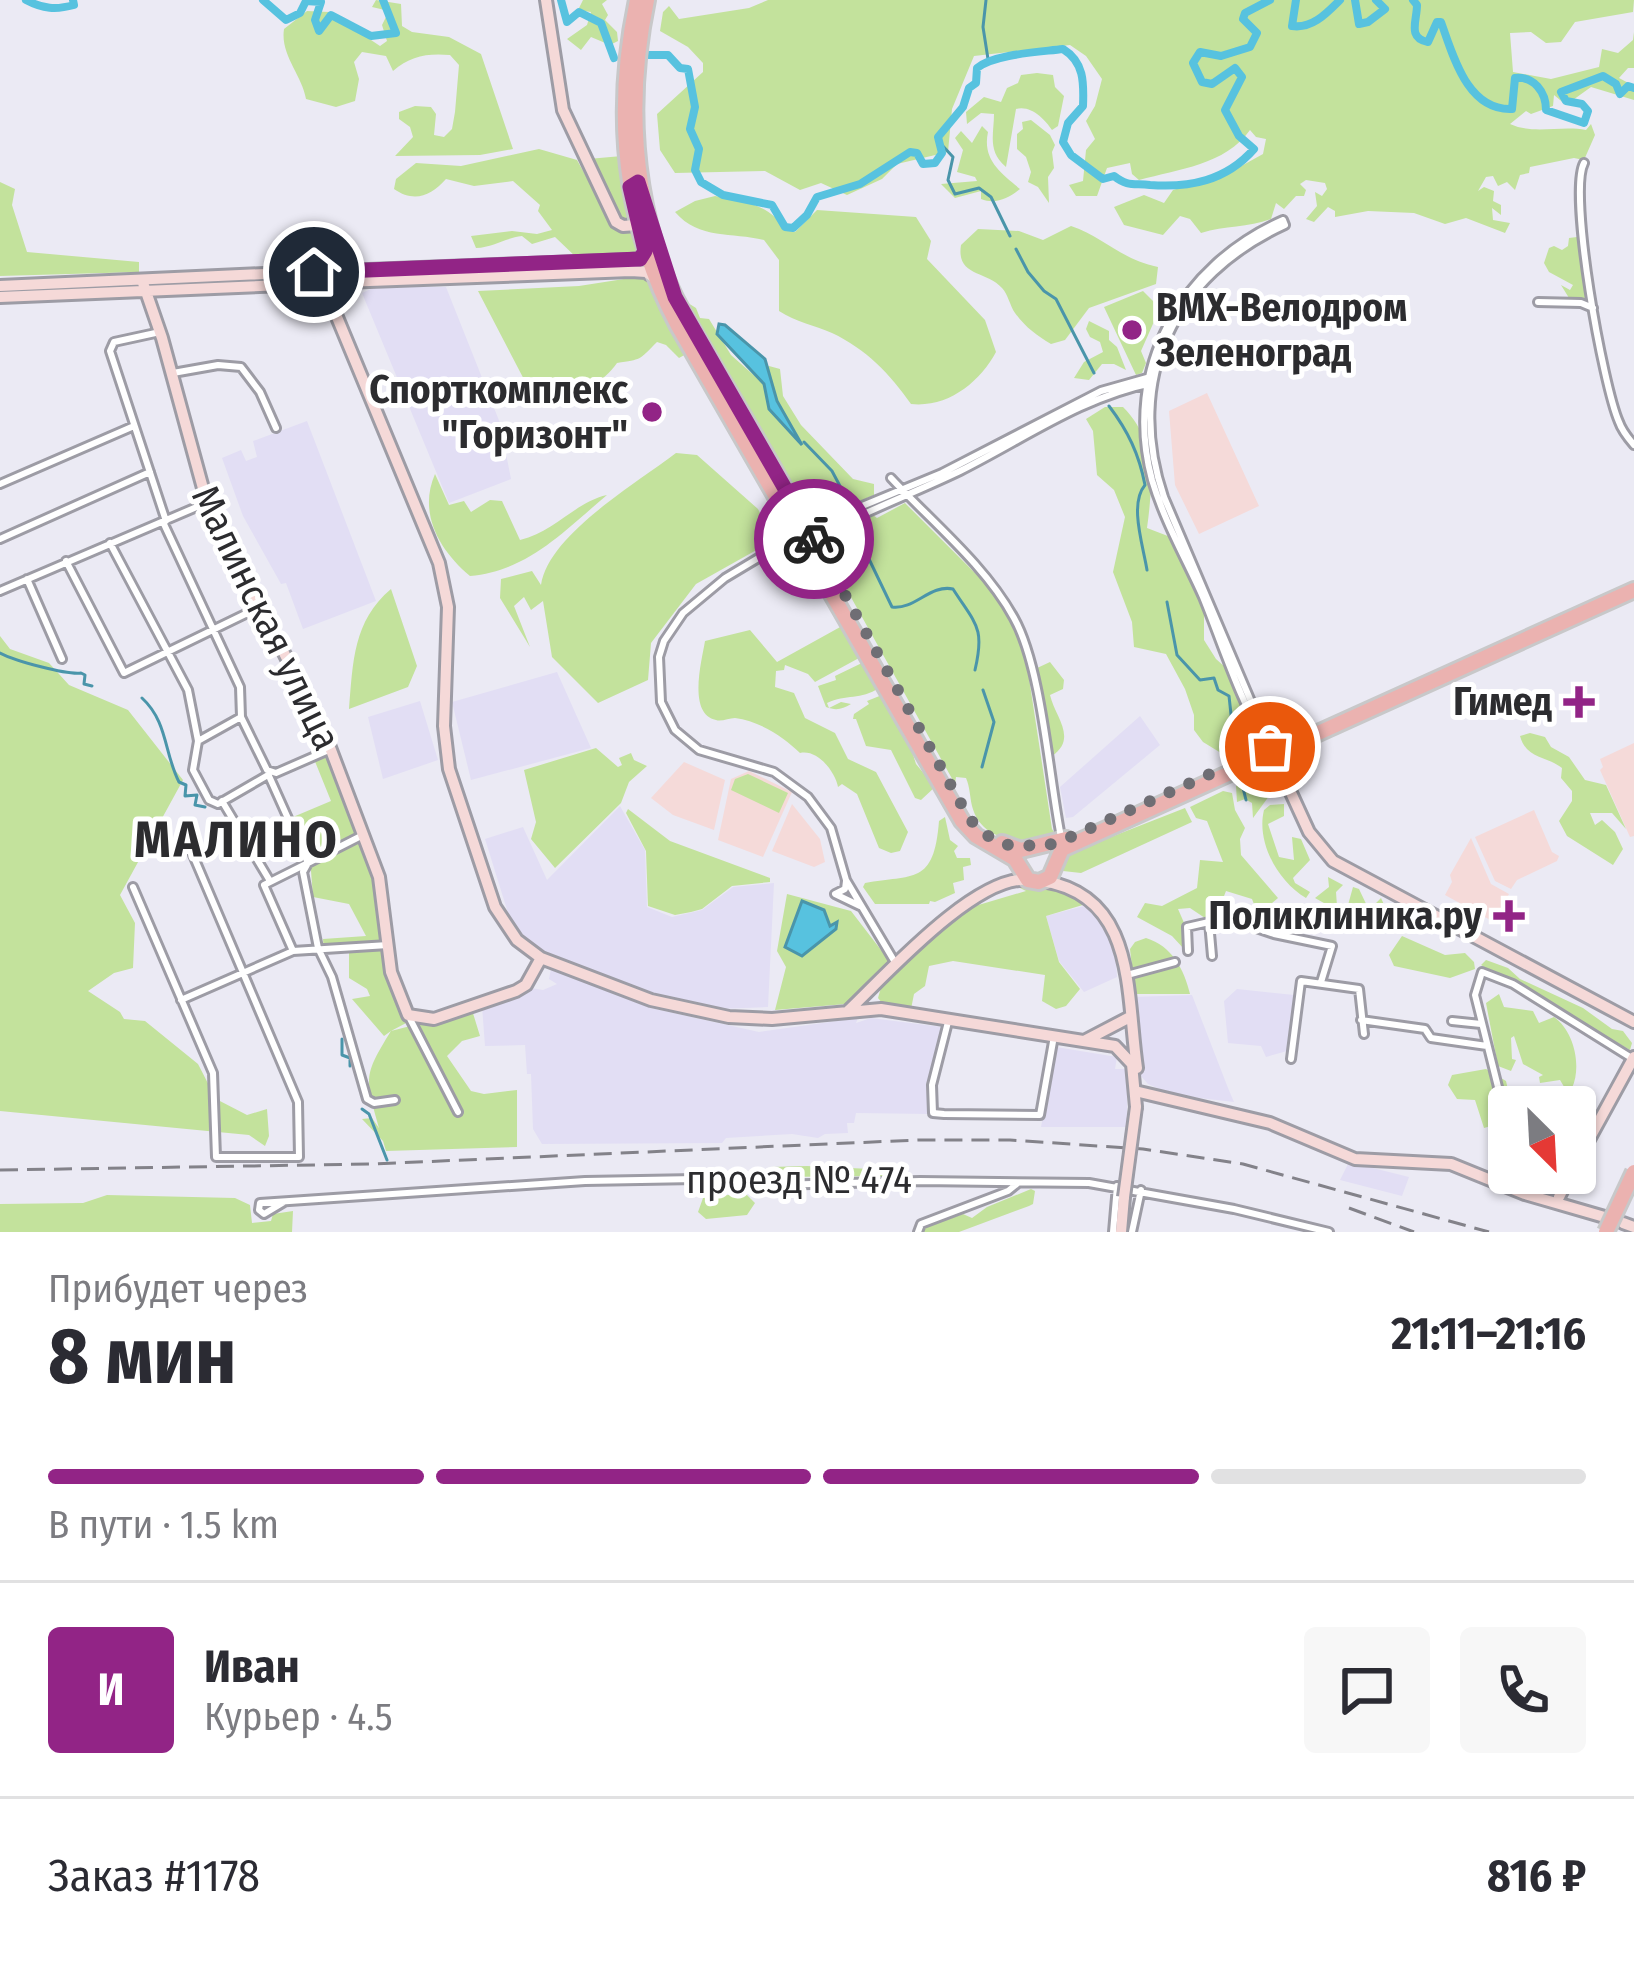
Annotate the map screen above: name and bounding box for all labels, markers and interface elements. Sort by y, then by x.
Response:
pin [263,221,365,323]
icon: home [281,239,347,305]
place label: BMX-Велодром Зеленоград [1155,285,1407,376]
marker: BMX-Велодром Зеленоград [1119,317,1145,343]
place label: Спорткомплекс "Горизонт" [369,367,628,458]
marker: Спорткомплекс "Горизонт" [639,399,665,425]
street label: Малинская улица [182,478,350,758]
courier [754,479,874,599]
icon: bike [781,506,847,572]
place label: Гимед [1453,679,1552,725]
marker: Гимед [1563,686,1595,718]
pin [1219,696,1321,798]
icon: bag [1237,714,1303,780]
district label: МАЛИНО [134,809,340,871]
place label: Поликлиника.ру [1208,893,1482,939]
marker: Поликлиника.ру [1493,900,1525,932]
north arrow [1488,1086,1596,1194]
map controls [1488,1086,1596,1194]
street label: проезд № 474 [686,1157,912,1203]
text: Прибудет через [48,1266,308,1312]
text: 21:11–21:16 [1391,1307,1586,1361]
text: 8 мин [48,1310,236,1404]
text: В пути · 1.5 km [48,1502,279,1548]
button: chat [1304,1627,1430,1753]
button: phone [1460,1627,1586,1753]
text: Иван [204,1640,300,1694]
text: И [98,1663,124,1717]
text: Курьер · 4.5 [204,1694,393,1740]
text: Заказ #1178 [48,1849,260,1903]
text: 816 ₽ [1487,1849,1586,1903]

